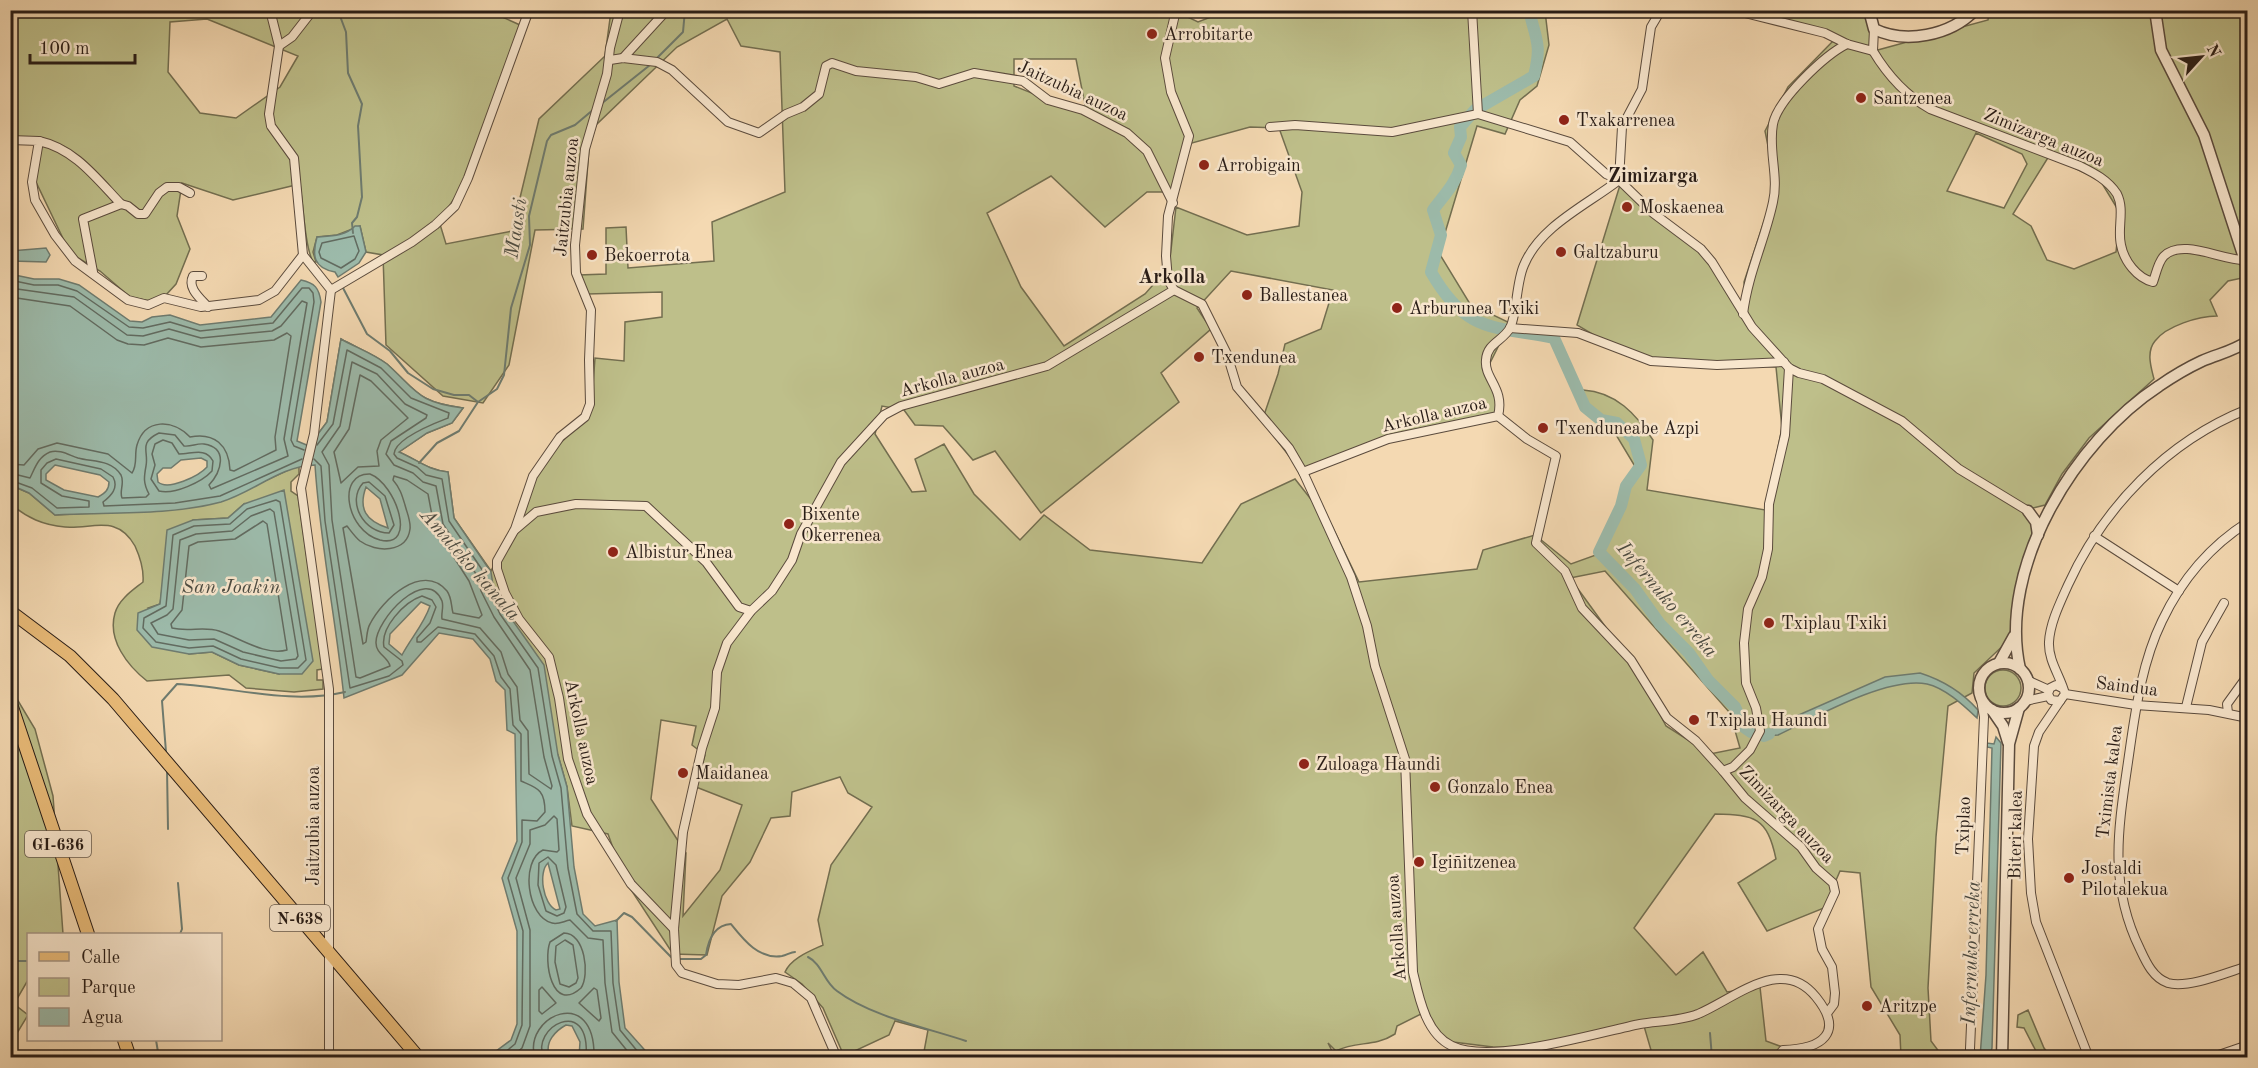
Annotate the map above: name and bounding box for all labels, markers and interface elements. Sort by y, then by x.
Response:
place label: Arrobitarte [1164,26,1253,44]
scale bar [30,27,135,65]
marker: Arrobitarte [1145,27,1159,41]
north arrow [2171,27,2231,87]
text: 100 m [39,40,90,58]
text: N [2203,42,2223,61]
street label: Jaitzubia auzoa [1015,57,1131,124]
place label: Santzenea [1873,90,1952,108]
marker: Santzenea [1854,91,1868,105]
street label: Zimizarga auzoa [1981,106,2106,170]
place label: Txakarrenea [1576,112,1675,130]
marker: Txakarrenea [1557,113,1571,127]
street label: Jaitzubia auzoa [552,137,582,257]
place label: Arrobigain [1216,157,1301,175]
marker: Arrobigain [1197,158,1211,172]
district label: Zimizarga [1608,167,1698,187]
water label: Maasti [502,196,532,261]
place label: Moskaenea [1639,199,1724,217]
marker: Moskaenea [1620,200,1634,214]
place label: Galtzaburu [1573,244,1659,262]
marker: Galtzaburu [1554,245,1568,259]
place label: Bekoerrota [604,247,690,265]
marker: Bekoerrota [585,248,599,262]
district label: Arkolla [1138,268,1206,288]
place label: Ballestanea [1259,287,1348,305]
marker: Ballestanea [1240,288,1254,302]
place label: Arburunea Txiki [1409,300,1539,318]
marker: Arburunea Txiki [1390,301,1404,315]
place label: Txendunea [1211,349,1297,367]
marker: Txendunea [1192,350,1206,364]
street label: Arkolla auzoa [898,355,1007,401]
street label: Arkolla auzoa [1380,394,1489,436]
place label: Txenduneabe Azpi [1555,420,1699,438]
marker: Txenduneabe Azpi [1536,421,1550,435]
water label: Amuteko kanala [415,505,523,625]
place label: Bixente Okerrenea [801,506,881,545]
marker: Bixente Okerrenea [782,517,796,531]
water label: Infernuko erreka [1612,538,1721,662]
place label: Albistur Enea [625,544,733,562]
marker: Albistur Enea [606,545,620,559]
water label: San Joakin [182,578,280,598]
place label: Txiplau Txiki [1781,615,1887,633]
marker: Txiplau Txiki [1762,616,1776,630]
street label: Saindua [2095,674,2159,700]
street label: Arkolla auzoa [561,678,601,787]
place label: Txiplau Haundi [1706,712,1828,730]
marker: Txiplau Haundi [1687,713,1701,727]
street label: Tximista kalea [2094,724,2126,840]
place label: Zuloaga Haundi [1316,756,1440,774]
marker: Zuloaga Haundi [1297,757,1311,771]
street label: Zimizarga auzoa [1735,762,1837,867]
place label: Maidanea [695,765,769,783]
street label: Jaitzubia auzoa [305,766,323,886]
marker: Maidanea [676,766,690,780]
place label: Gonzalo Enea [1447,779,1554,797]
marker: Gonzalo Enea [1428,780,1442,794]
street label: Biteri kalea [2006,790,2026,880]
street label: Txiplao [1954,796,1974,856]
road number: GI-636 [25,831,91,857]
place label: Igiñitzenea [1431,854,1517,872]
marker: Igiñitzenea [1412,855,1426,869]
place label: Jostaldi Pilotalekua [2081,860,2168,899]
marker: Jostaldi Pilotalekua [2062,871,2076,885]
street label: Arkolla auzoa [1384,874,1410,982]
water label: Infernuko erreka [1959,880,1985,1027]
road number: N-638 [270,905,330,931]
legend [27,933,222,1041]
text: Calle [81,949,120,967]
text: Parque [81,979,136,997]
place label: Aritzpe [1879,998,1937,1016]
marker: Aritzpe [1860,999,1874,1013]
text: Agua [81,1009,123,1027]

